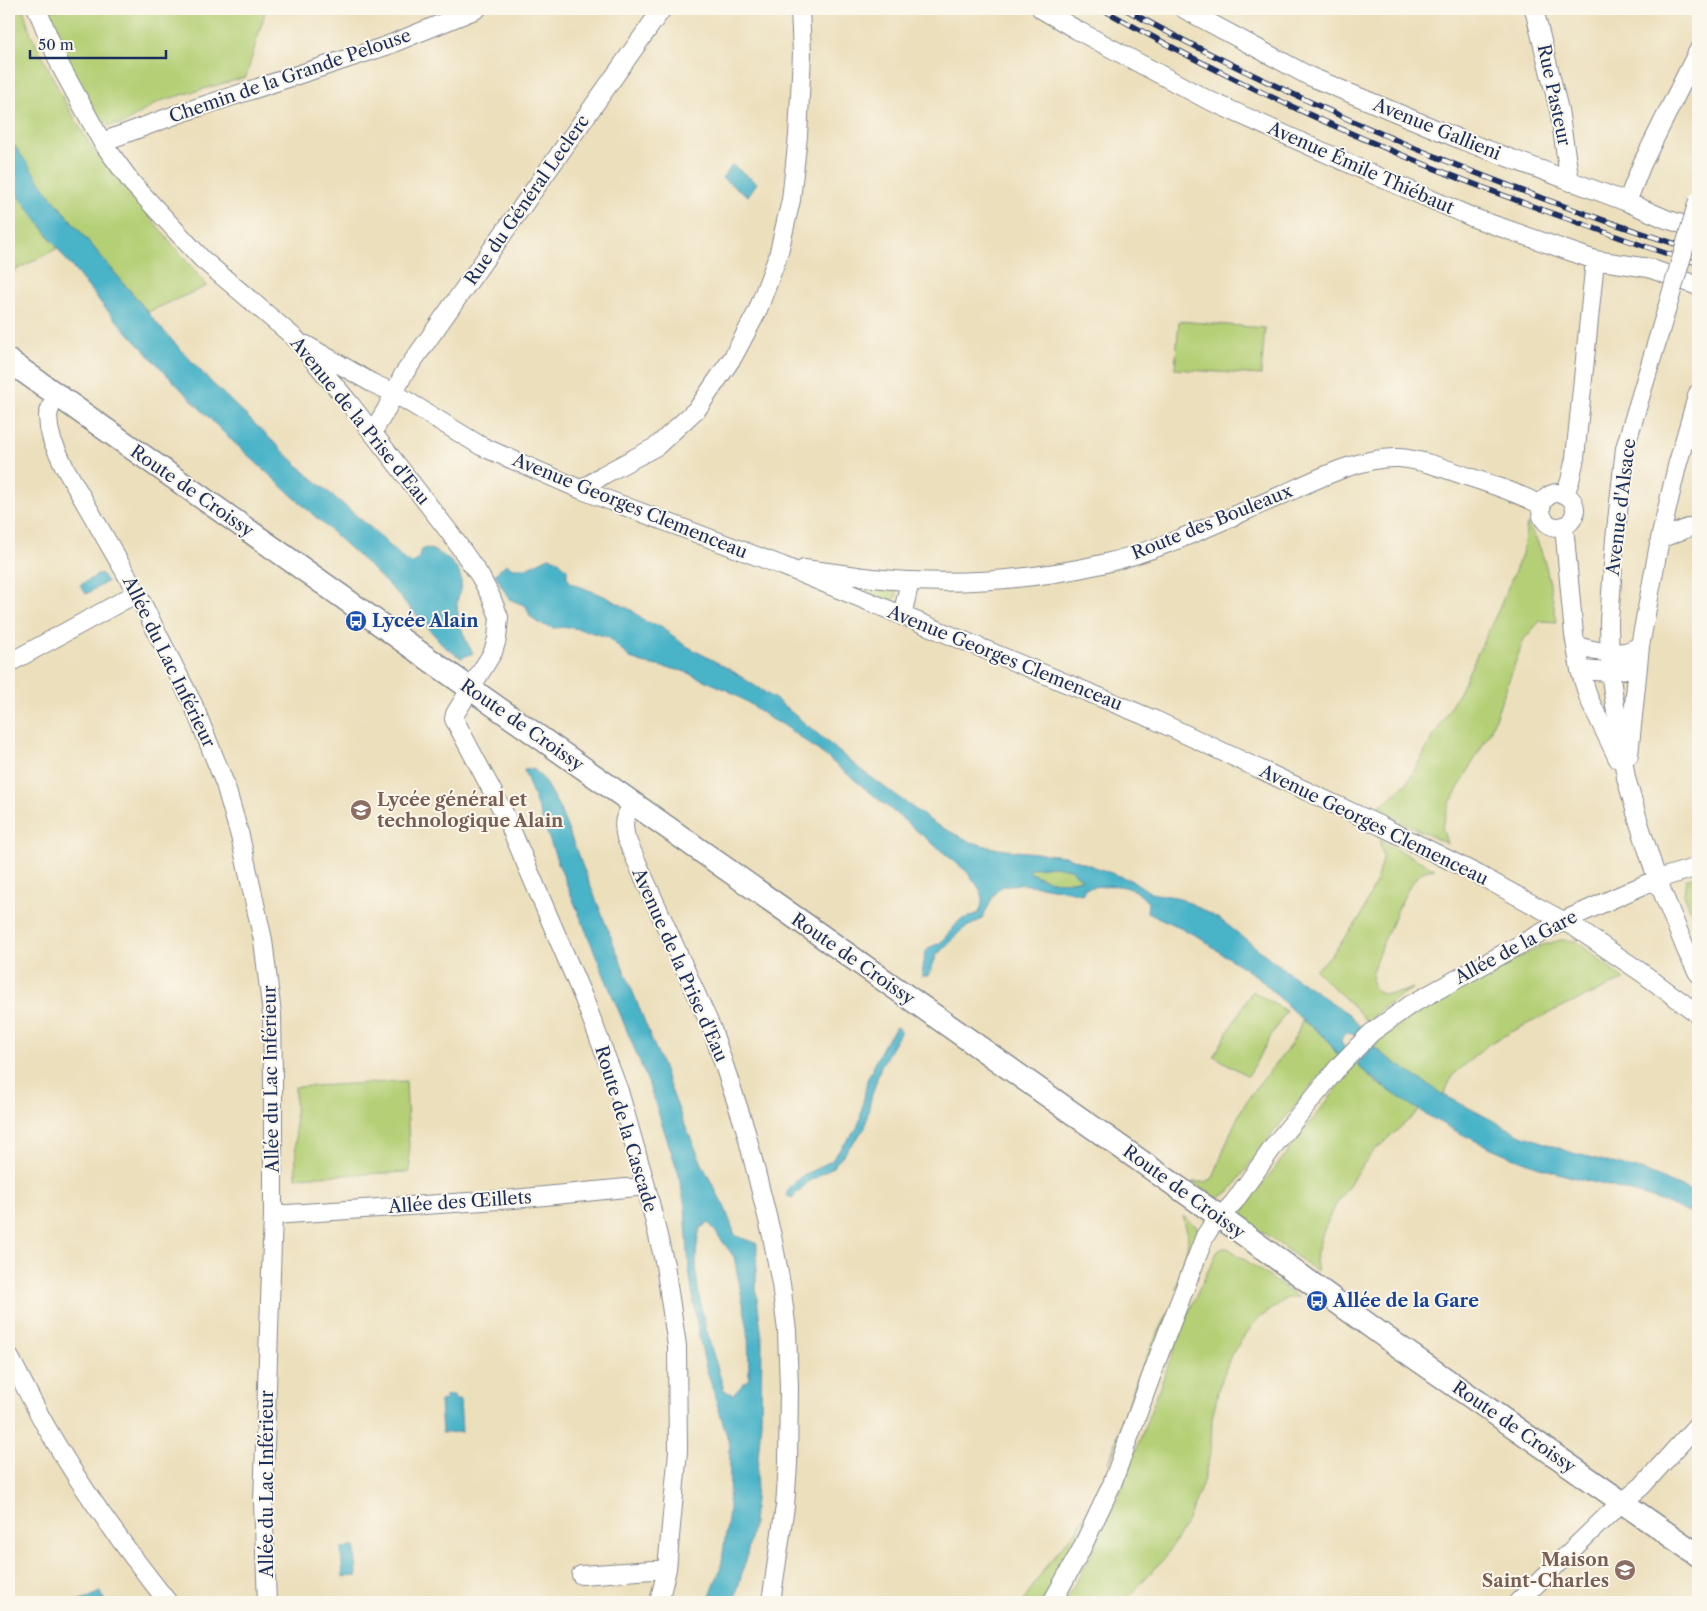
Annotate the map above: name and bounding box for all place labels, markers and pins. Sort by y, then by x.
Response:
bus stop icon: Lycée Alain [344,609,368,633]
place label: Lycée Alain [372,610,479,632]
place label: Lycée général et technologique Alain [377,789,564,832]
school or university icon: Lycée général et technologique Alain [349,798,373,822]
bus stop icon: Allée de la Gare [1305,1289,1329,1313]
place label: Allée de la Gare [1332,1290,1479,1312]
place label: Maison Saint-Charles [1482,1549,1610,1592]
school or university icon: Maison Saint-Charles [1613,1558,1637,1582]

